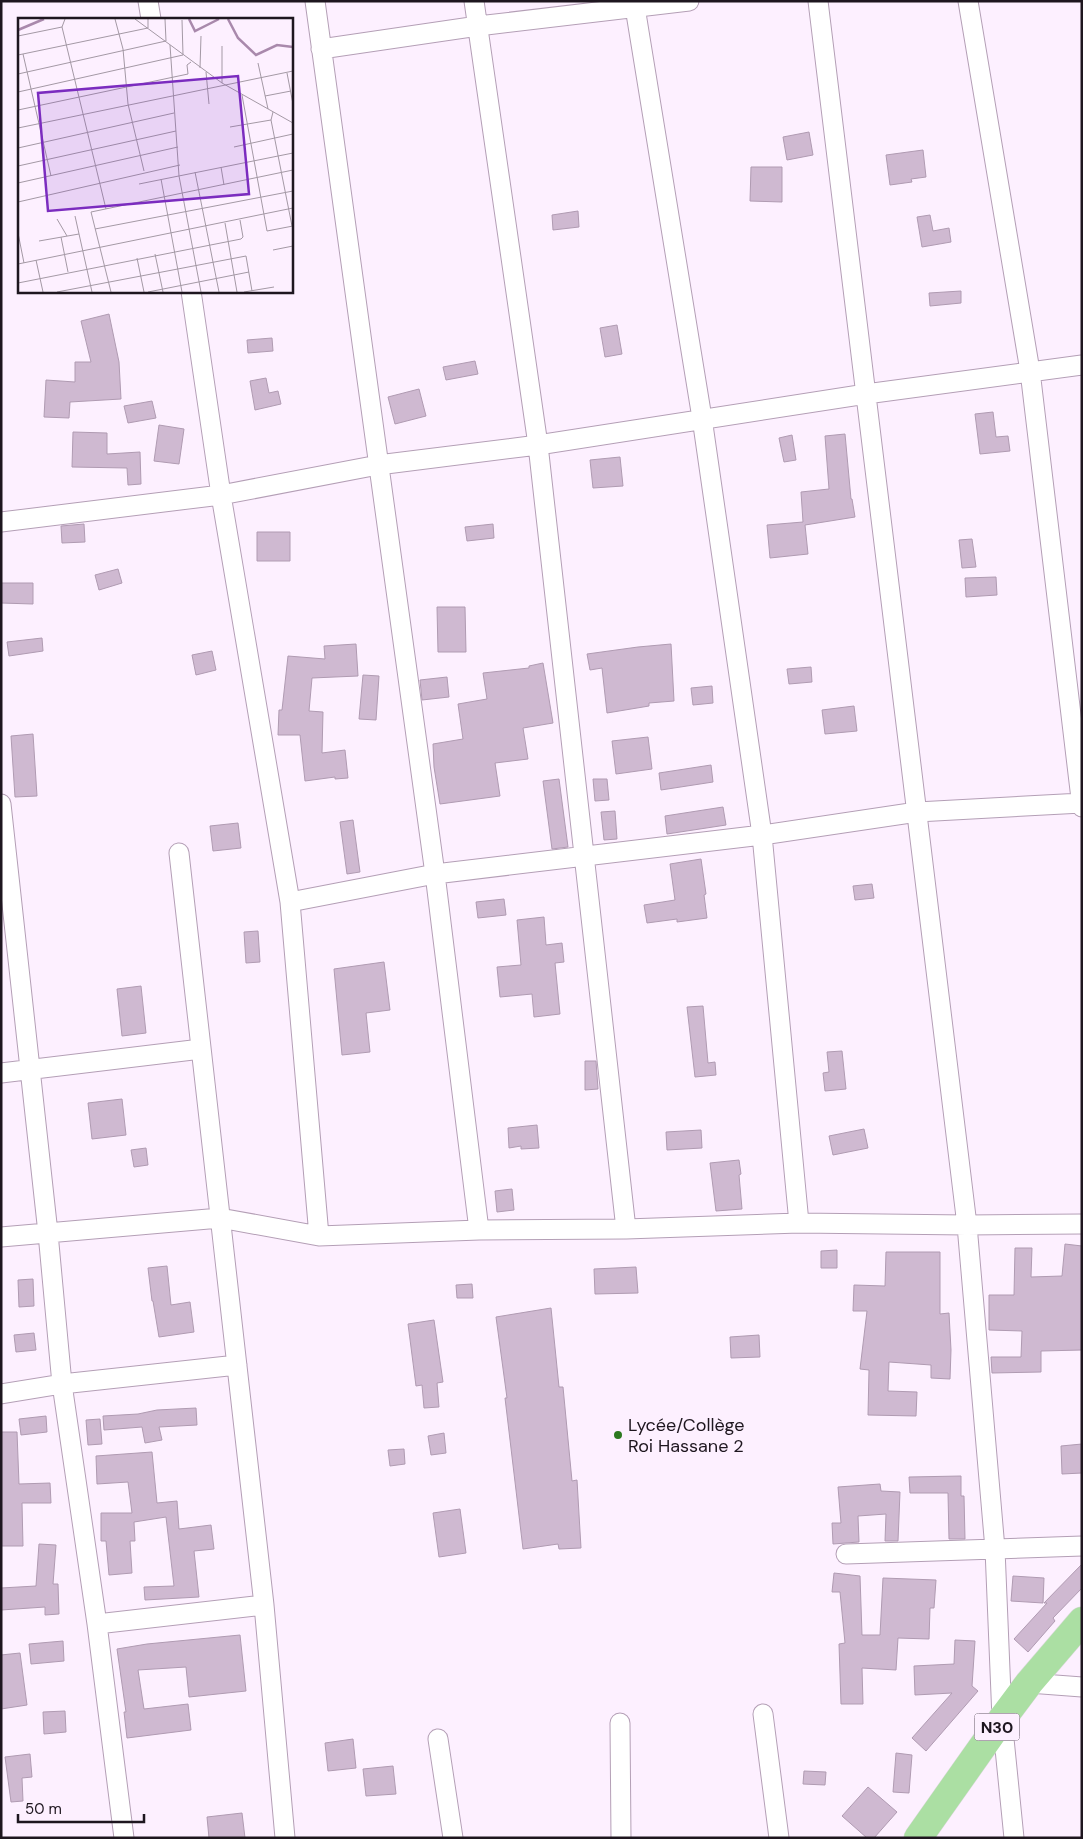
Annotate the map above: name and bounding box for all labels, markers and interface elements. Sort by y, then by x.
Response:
inset map [18,18,292,292]
place label: Lycée/Collège Roi Hassane 2 [628,1413,745,1458]
marker: Lycée/Collège Roi Hassane 2 [612,1429,624,1441]
road number: N30 [974,1714,1020,1740]
scale bar [18,1792,144,1824]
text: 50 m [25,1799,62,1819]

